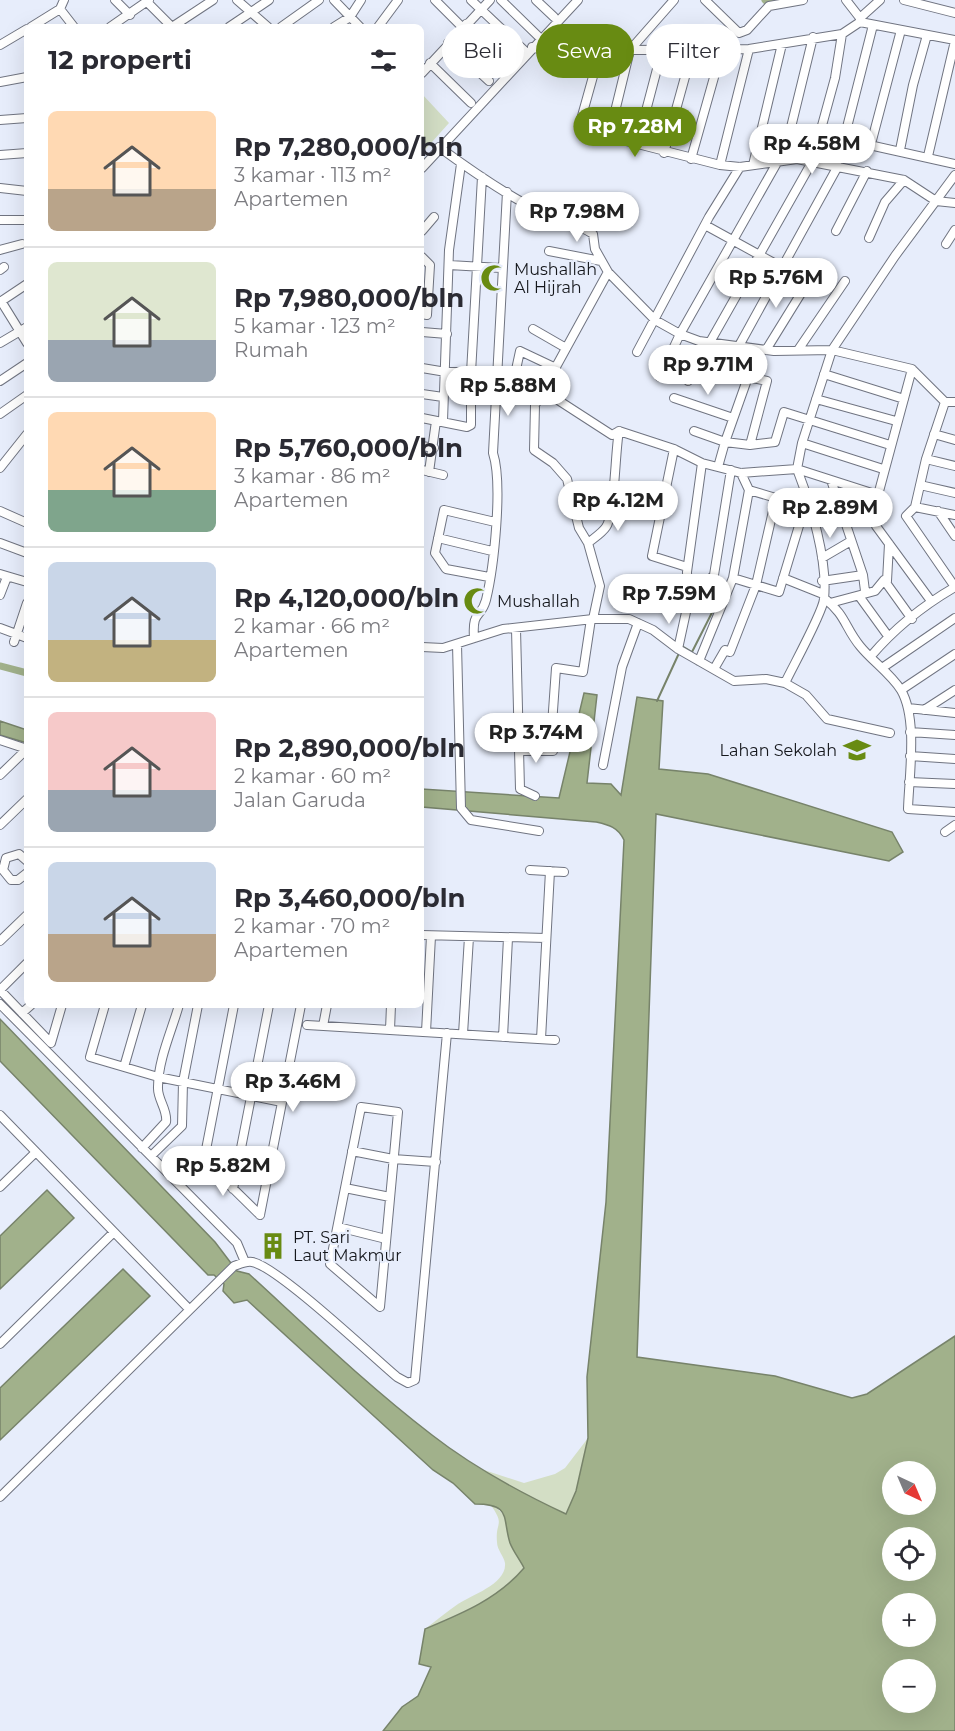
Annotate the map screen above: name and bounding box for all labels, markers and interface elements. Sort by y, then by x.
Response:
chip: Beli [442,24,524,78]
chip: Sewa [536,24,634,78]
chip: Filter [646,24,741,78]
text: 12 properti [48,44,192,76]
icon: filters [367,44,400,77]
pin: Rp 7.28M [573,107,697,158]
text: Rp 7.28M [587,114,683,138]
pin: Rp 4.58M [750,124,874,175]
text: Rp 7,280,000/bln [234,131,463,163]
text: Rp 4.58M [763,131,861,155]
icon: home [96,135,168,207]
text: 3 kamar · 113 m² [234,163,391,187]
text: Apartemen [234,187,349,211]
pin: Rp 7.98M [515,192,639,243]
text: Rp 7.98M [529,199,625,223]
pin: Rp 5.76M [714,258,838,309]
place label: Mushallah Al Hijrah [514,260,597,297]
mosque icon: Mushallah Al Hijrah [479,263,509,293]
text: Rp 5.76M [729,265,823,289]
text: Rp 7,980,000/bln [234,282,464,314]
icon: home [96,286,168,358]
text: 5 kamar · 123 m² [234,314,396,338]
text: Rumah [234,338,308,362]
pin: Rp 9.71M [646,345,770,396]
text: Rp 9.71M [662,352,754,376]
pin: Rp 5.88M [446,366,570,417]
text: Rp 5.88M [460,373,557,397]
text: Rp 5,760,000/bln [234,432,463,464]
icon: home [96,436,168,508]
text: 3 kamar · 86 m² [234,464,391,488]
pin: Rp 4.12M [556,481,680,532]
text: Apartemen [234,488,349,512]
text: Rp 4.12M [572,488,664,512]
pin: Rp 2.89M [768,488,892,539]
text: Rp 2.89M [782,495,878,519]
pin: Rp 7.59M [607,574,731,625]
text: Rp 7.59M [622,581,716,605]
text: Rp 4,120,000/bln [234,582,459,614]
icon: home [96,586,168,658]
mosque icon: Mushallah [462,586,492,616]
place label: Mushallah [497,592,580,611]
text: 2 kamar · 66 m² [234,614,390,638]
text: Apartemen [234,638,349,662]
pin: Rp 3.74M [474,713,598,764]
text: Rp 3.74M [489,720,583,744]
text: Rp 2,890,000/bln [234,732,465,764]
school or university icon: Lahan Sekolah [842,735,872,765]
icon: home [96,736,168,808]
place label: Lahan Sekolah [720,741,837,760]
text: 2 kamar · 60 m² [234,764,391,788]
text: Jalan Garuda [234,788,366,812]
text: Rp 3,460,000/bln [234,882,466,914]
icon: home [96,886,168,958]
text: 2 kamar · 70 m² [234,914,390,938]
text: Apartemen [234,938,349,962]
pin: Rp 3.46M [231,1062,355,1113]
text: Rp 3.46M [245,1069,341,1093]
pin: Rp 5.82M [161,1146,285,1197]
text: Rp 5.82M [175,1153,271,1177]
place label: PT. Sari Laut Makmur [293,1228,402,1265]
building icon: PT. Sari Laut Makmur [258,1231,288,1261]
north arrow [882,1461,936,1515]
map controls [882,1461,936,1713]
button: locate [882,1527,936,1581]
button: + [882,1593,936,1647]
button: − [882,1659,936,1713]

